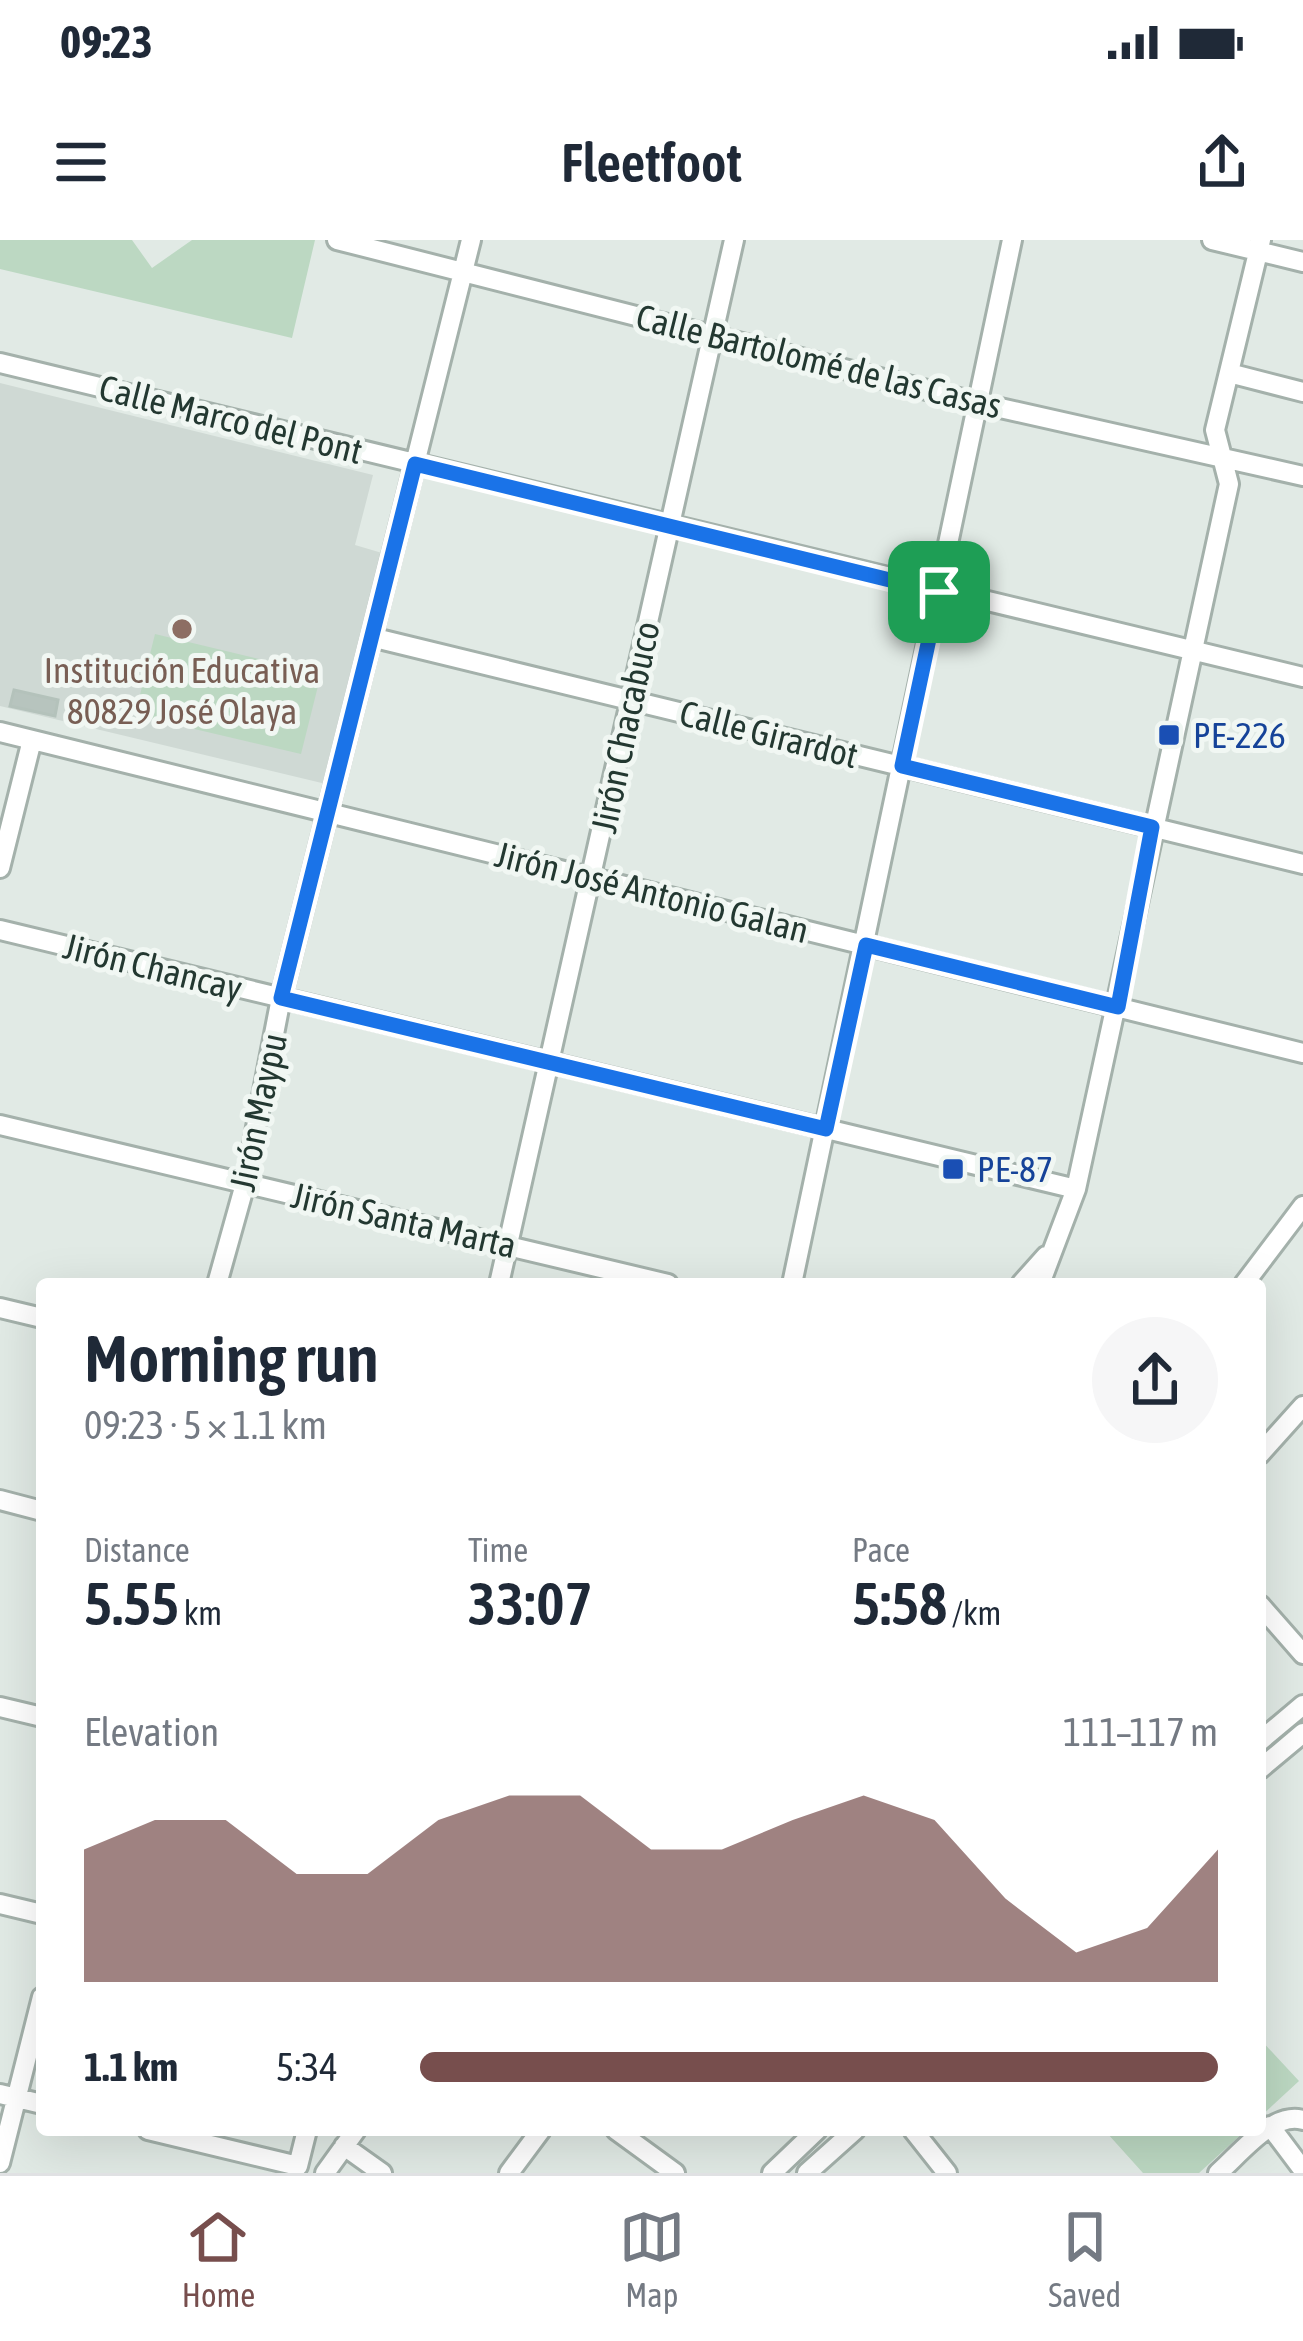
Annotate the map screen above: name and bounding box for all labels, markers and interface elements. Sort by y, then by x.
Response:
text: 09:23 [60,16,153,68]
icon: menu [48,129,114,195]
icon: share [1189,129,1255,195]
text: Fleetfoot [561,132,742,193]
street label: Calle Bartolomé de las Casas [632,295,1006,427]
street label: Calle Marco del Pont [95,366,367,472]
pin [888,541,990,643]
icon: arrive [906,559,972,625]
marker: Institución Educativa 80829 José Olaya [169,616,195,642]
street label: Jirón Chacabuco [582,618,668,836]
place label: Institución Educativa 80829 José Olaya [44,649,320,732]
street label: Calle Girardot [676,692,862,776]
place label: PE-226 [1193,714,1286,756]
marker: PE-226 [1156,722,1182,748]
street label: Jirón José Antonio Galan [491,833,813,951]
street label: Jirón Chancay [59,925,247,1009]
street label: Jirón Maypu [221,1029,295,1195]
place label: PE-87 [977,1148,1053,1190]
marker: PE-87 [940,1156,966,1182]
street label: Jirón Santa Marta [288,1174,520,1266]
button: share [1092,1317,1218,1443]
text: Morning run [84,1320,379,1396]
text: 09:23 · 5 × 1.1 km [84,1403,327,1447]
text: Distance [84,1531,190,1569]
text: Time [468,1531,528,1569]
text: Pace [852,1531,910,1569]
text: 5.55 [84,1569,179,1638]
text: 33:07 [468,1569,593,1638]
text: 5:58 [852,1569,947,1638]
text: km [179,1594,222,1632]
text: /km [947,1594,1001,1632]
text: Elevation [84,1710,219,1754]
text: 111–117 m [1063,1710,1218,1754]
text: 1.1 km [84,2045,178,2089]
text: 5:34 [276,2045,338,2089]
tab: Home [182,2204,255,2314]
tab: Map [619,2204,685,2314]
tab: Saved [1048,2204,1121,2314]

